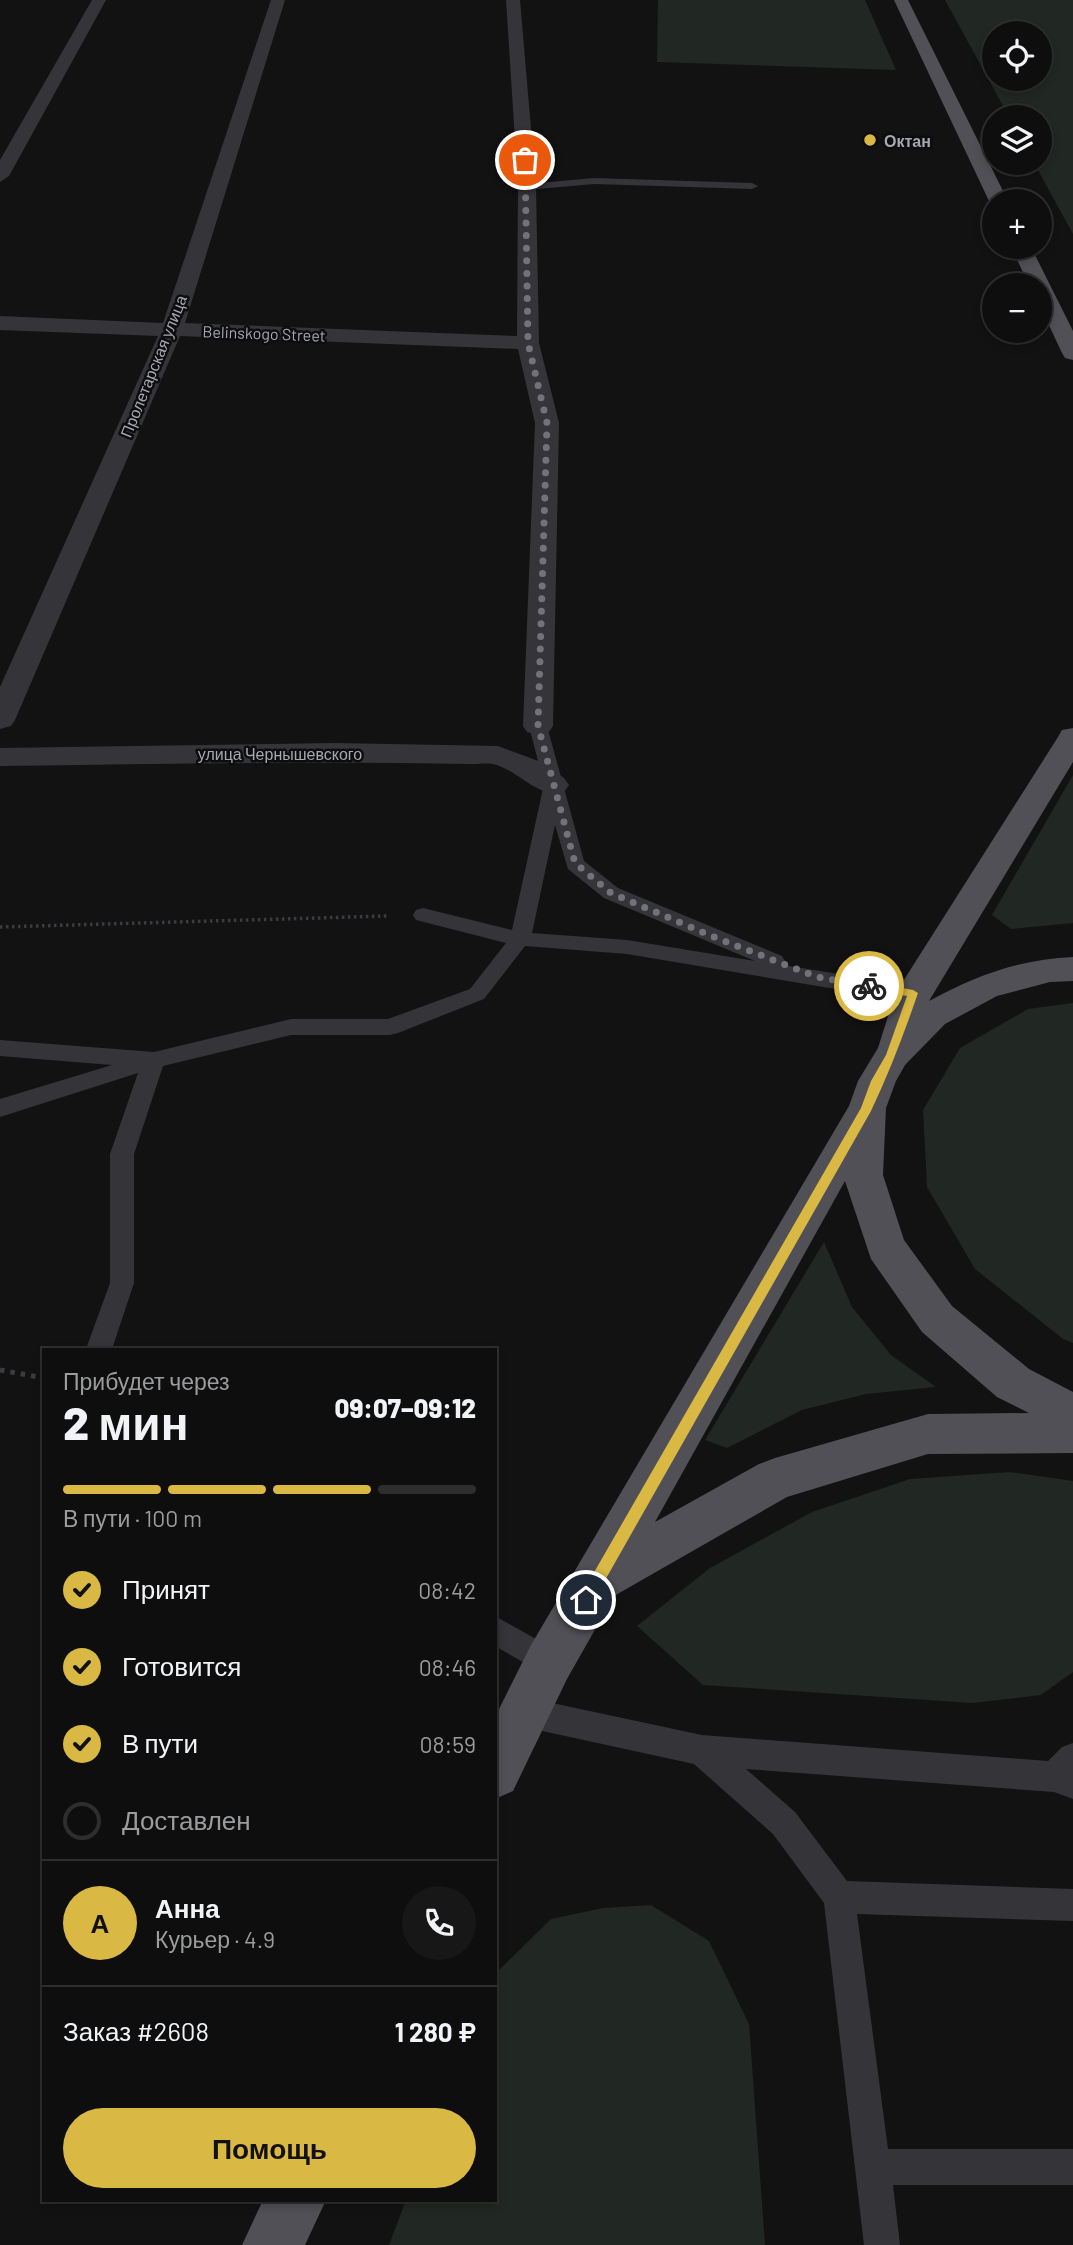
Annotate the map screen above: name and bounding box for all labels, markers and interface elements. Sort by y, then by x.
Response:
map controls [982,21,1052,343]
button: locate [982,21,1052,91]
button: layers [982,105,1052,175]
pin [495,130,555,190]
place label: Октан [884,131,931,150]
marker: Октан [862,132,878,148]
icon: bag [506,141,544,179]
button: + [982,189,1052,259]
button: − [982,273,1052,343]
street label: Пролетарская улица [116,292,190,440]
street label: Belinskogo Street [202,321,326,345]
street label: улица Чернышевского [198,744,362,763]
courier [834,951,904,1021]
icon: bike [850,967,888,1005]
text: Прибудет через [63,1367,230,1395]
text: 09:07–09:12 [335,1392,476,1423]
text: 2 мин [63,1394,188,1449]
text: В пути · 100 m [63,1504,202,1532]
pin [556,1570,616,1630]
icon: check [63,1571,101,1609]
text: Принят [122,1573,210,1604]
text: 08:42 [418,1576,476,1604]
icon: home [567,1581,605,1619]
icon: check [63,1648,101,1686]
text: Готовится [122,1650,241,1681]
text: 08:46 [419,1653,476,1681]
icon: check [63,1725,101,1763]
text: В пути [122,1727,198,1758]
text: 08:59 [419,1730,476,1758]
text: Доставлен [122,1804,251,1835]
button: phone [402,1886,476,1960]
text: Анна [155,1892,220,1923]
text: А [91,1907,109,1938]
text: Курьер · 4.9 [155,1925,275,1953]
text: Заказ #2608 [63,2015,209,2046]
text: 1 280 ₽ [395,2016,476,2047]
button: Помощь [63,2108,476,2188]

